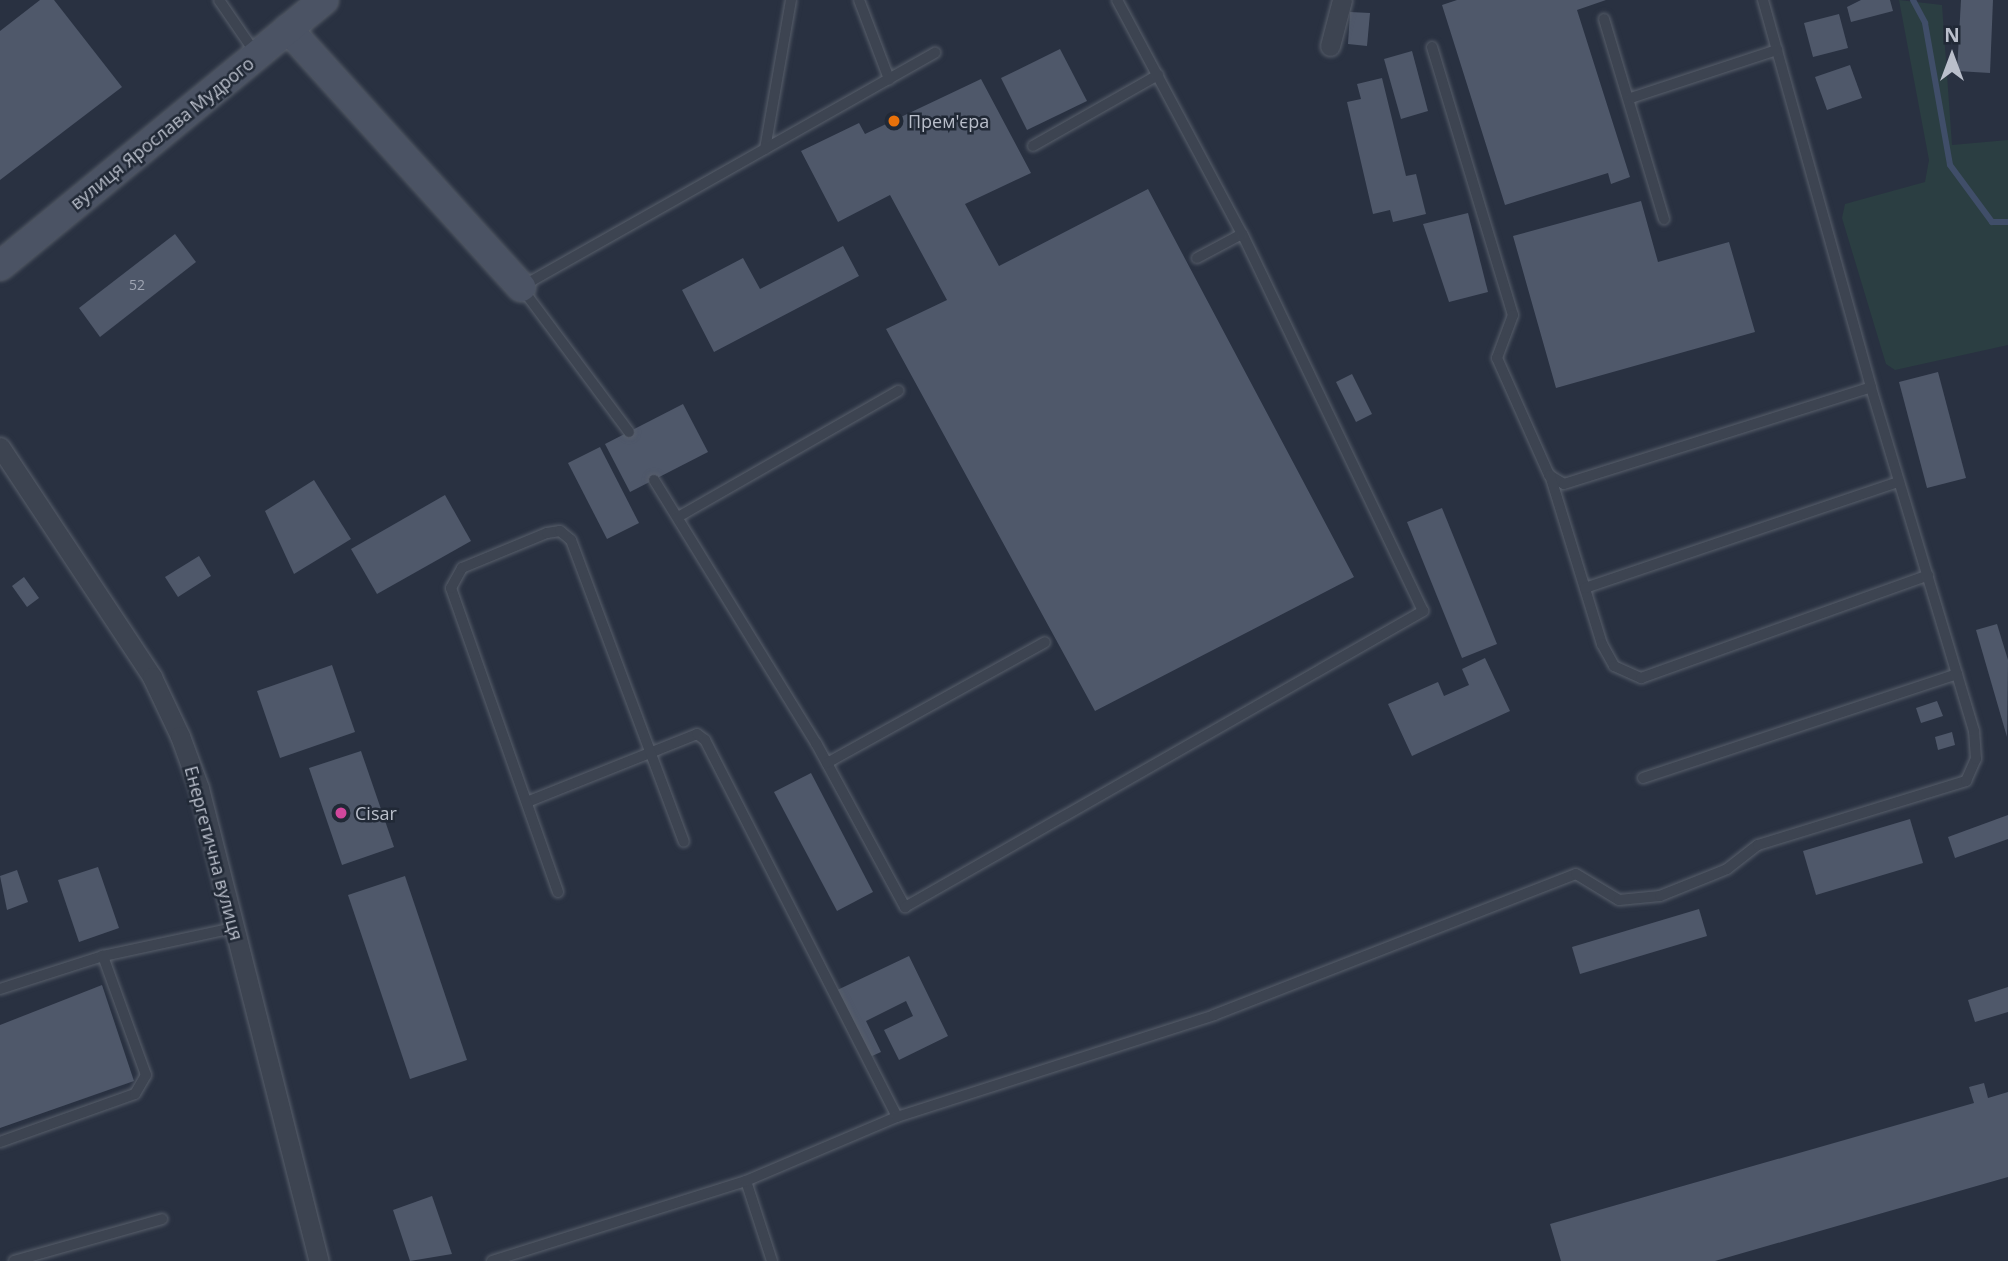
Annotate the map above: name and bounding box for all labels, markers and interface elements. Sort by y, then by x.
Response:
north arrow [1917,21,1987,91]
text: N [1944,22,1960,48]
street label: вулиця Ярослава Мудрого [66,52,258,214]
place label: Прем'єра [908,110,989,132]
marker: Прем'єра [886,113,902,129]
house number: 52 [129,277,145,293]
street label: Енергетична вулиця [180,763,248,943]
place label: Cisar [355,802,397,824]
marker: Cisar [333,805,349,821]

